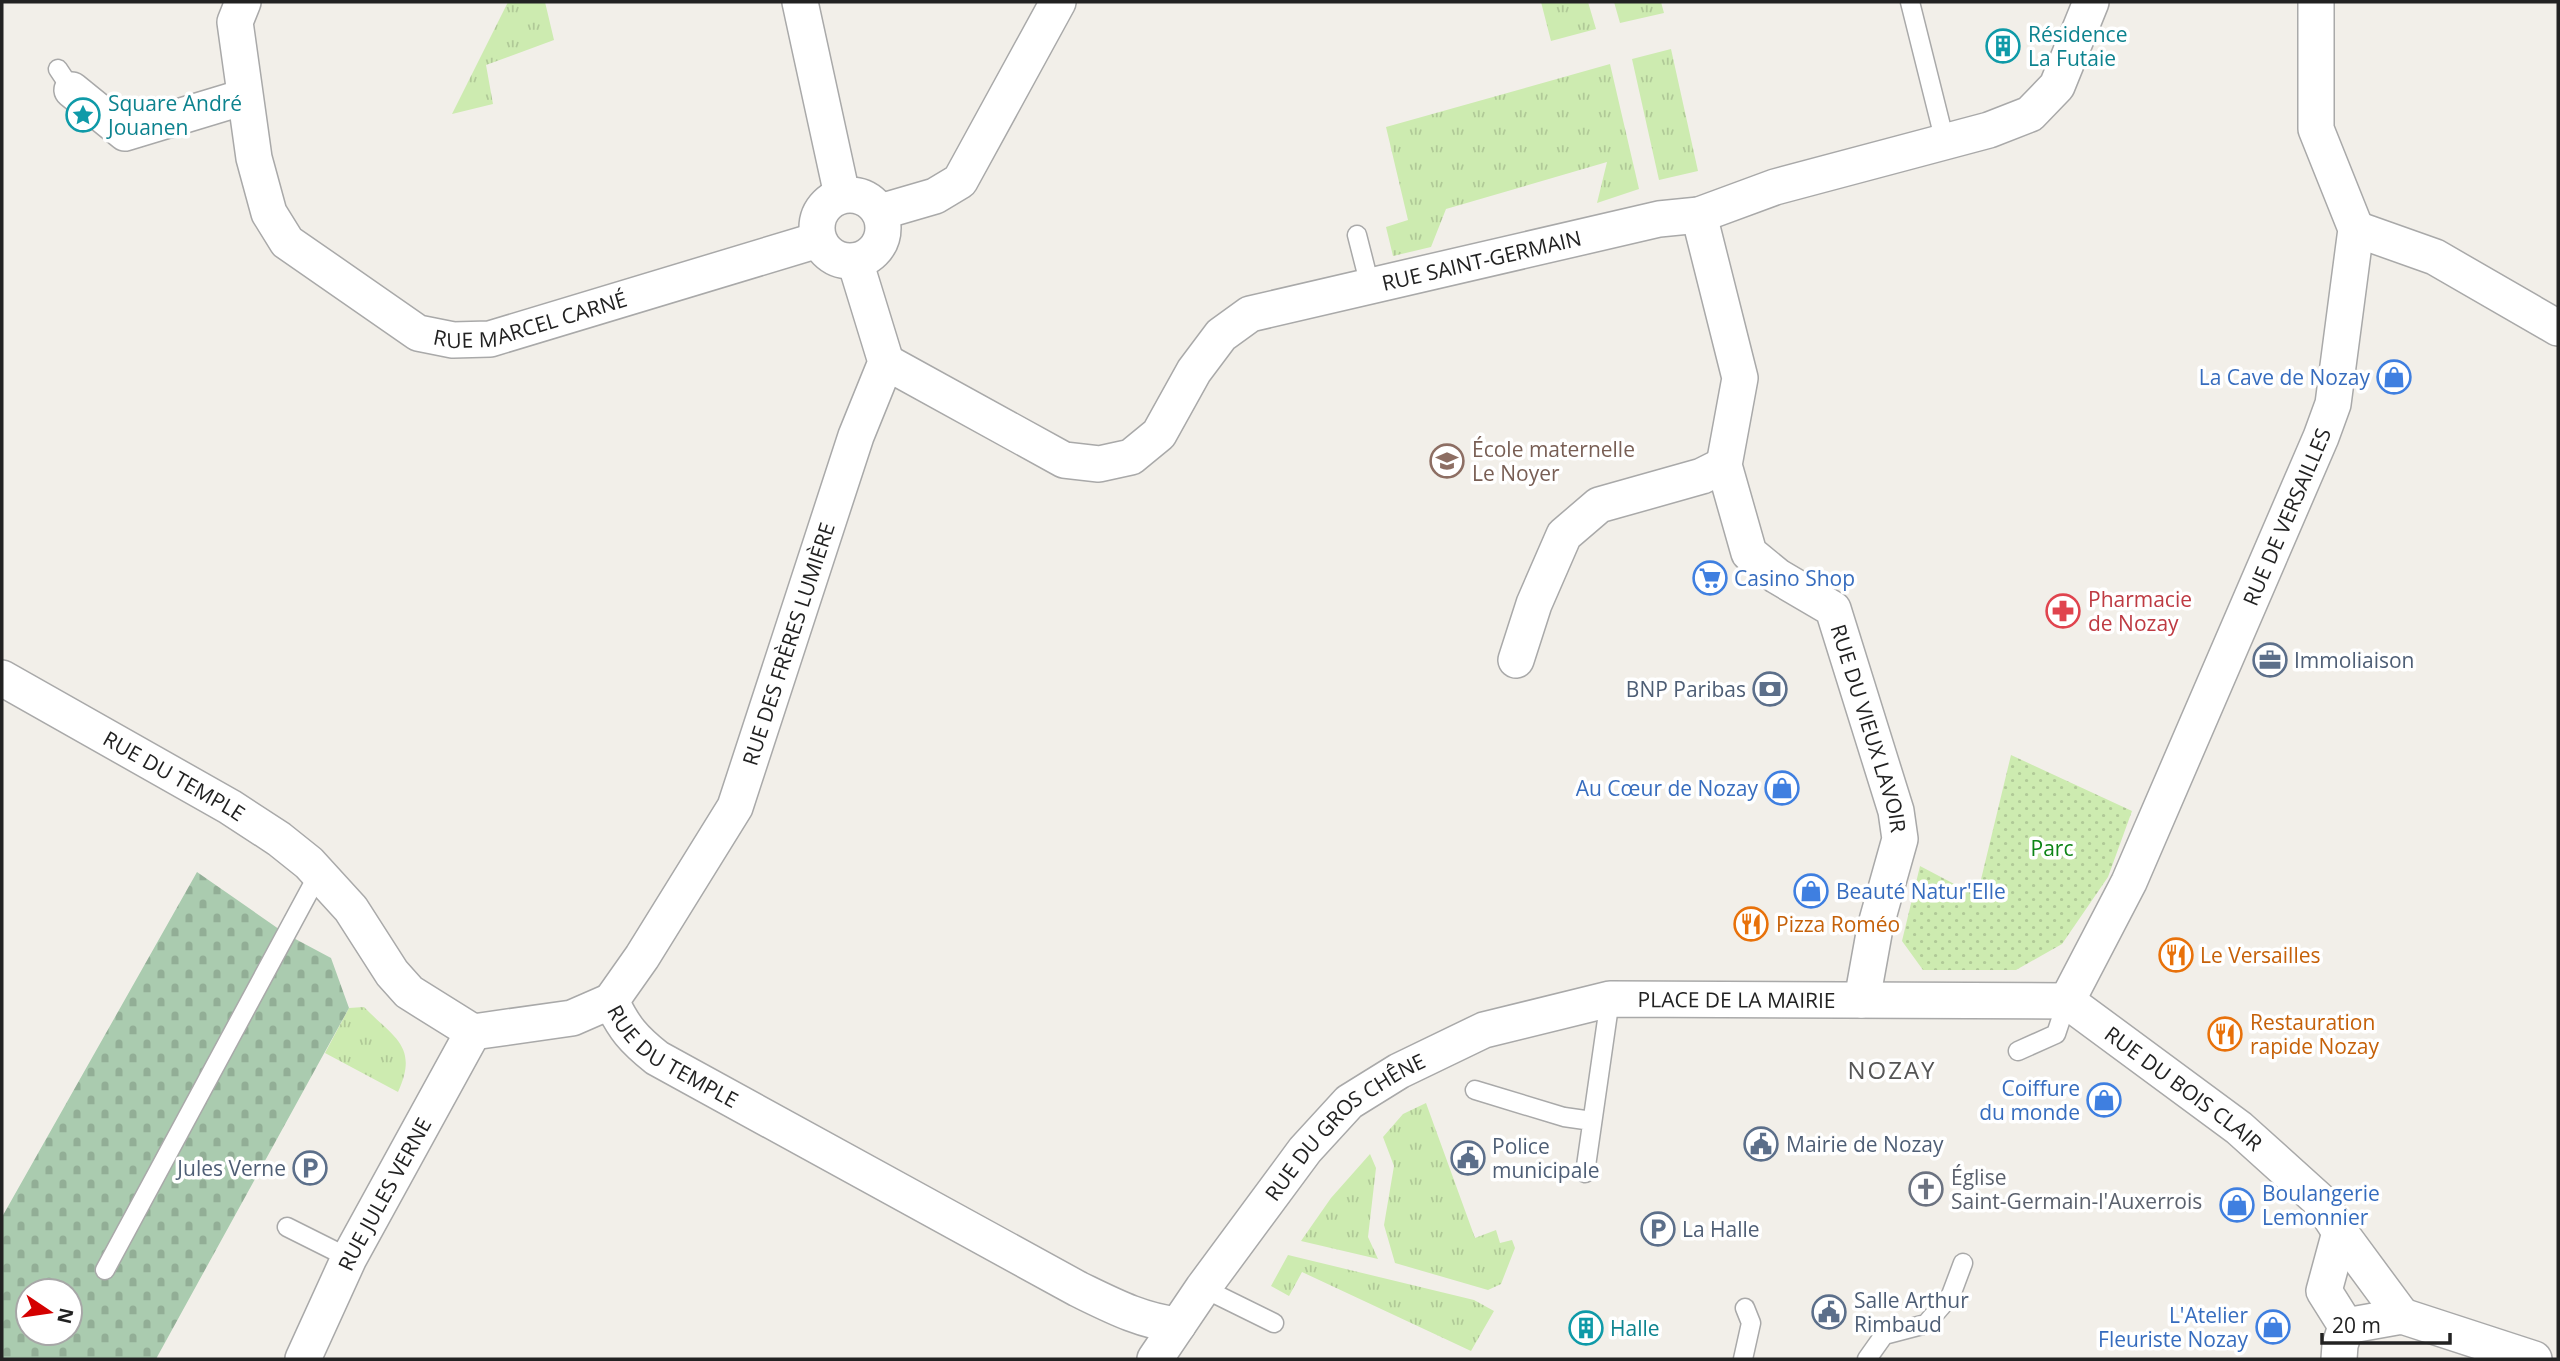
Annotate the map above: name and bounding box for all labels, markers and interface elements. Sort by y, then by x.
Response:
place label: Résidence La Futaie [2028,20,2127,72]
building icon: Résidence La Futaie [1984,27,2022,65]
place label: Square André Jouanen [106,89,242,141]
place icon: Square André Jouanen [64,96,102,134]
street label: RUE SAINT-GERMAIN [1379,223,1584,297]
street label: RUE MARCEL CARNÉ [431,285,630,354]
shop icon: La Cave de Nozay [2375,358,2413,396]
place label: La Cave de Nozay [2199,363,2370,391]
street label: RUE DE VERSAILLES [2236,424,2337,610]
place label: École maternelle Le Noyer [1472,435,1635,487]
school or university icon: École maternelle Le Noyer [1428,442,1466,480]
street label: RUE DES FRÈRES LUMIÈRE [736,519,841,769]
supermarket icon: Casino Shop [1691,559,1729,597]
place label: Casino Shop [1734,564,1855,592]
place label: Pharmacie de Nozay [2088,585,2192,637]
pharmacy icon: Pharmacie de Nozay [2044,592,2082,630]
street label: RUE DU VIEUX LAVOIR [1825,621,1913,834]
office icon: Immoliaison [2251,641,2289,679]
place label: Immoliaison [2294,646,2414,674]
bank icon: BNP Paribas [1751,670,1789,708]
place label: BNP Paribas [1626,675,1746,703]
street label: RUE DU TEMPLE [98,724,251,827]
shop icon: Au Cœur de Nozay [1763,769,1801,807]
place label: Au Cœur de Nozay [1576,774,1758,802]
park label: Parc [2031,834,2073,862]
shop icon: Beauté Natur'Elle [1792,872,1830,910]
place label: Beauté Natur'Elle [1836,877,2006,905]
restaurant icon: Pizza Roméo [1732,905,1770,943]
place label: Pizza Roméo [1776,910,1900,938]
restaurant icon: Le Versailles [2157,936,2195,974]
place label: Le Versailles [2200,941,2320,969]
street label: PLACE DE LA MAIRIE [1638,985,1836,1014]
street label: RUE DU TEMPLE [601,1000,743,1114]
place label: Restauration rapide Nozay [2250,1008,2379,1060]
restaurant icon: Restauration rapide Nozay [2206,1015,2244,1053]
street label: RUE DU BOIS CLAIR [2099,1020,2269,1157]
street label: RUE DU GROS CHÊNE [1258,1047,1430,1206]
district label: NOZAY [1847,1053,1937,1086]
place label: Coiffure du monde [1979,1074,2080,1126]
shop icon: Coiffure du monde [2085,1081,2123,1119]
street label: RUE JULES VERNE [331,1112,437,1275]
public building icon: Mairie de Nozay [1742,1125,1780,1163]
place label: Mairie de Nozay [1786,1130,1944,1158]
place label: Police municipale [1492,1132,1599,1184]
public building icon: Police municipale [1449,1139,1487,1177]
parking icon: Jules Verne [291,1149,329,1187]
place label: Jules Verne [175,1154,286,1182]
place label: Église Saint-Germain-l'Auxerrois [1951,1163,2202,1215]
church icon: Église Saint-Germain-l'Auxerrois [1907,1170,1945,1208]
place label: Boulangerie Lemonnier [2262,1179,2380,1231]
shop icon: Boulangerie Lemonnier [2218,1186,2256,1224]
parking icon: La Halle [1639,1210,1677,1248]
place label: La Halle [1682,1215,1760,1243]
north arrow [14,1277,84,1347]
place label: Salle Arthur Rimbaud [1854,1286,1969,1338]
public building icon: Salle Arthur Rimbaud [1810,1293,1848,1331]
place label: L'Atelier Fleuriste Nozay [2098,1301,2248,1353]
scale bar [2322,1302,2450,1346]
text: N [51,1305,80,1326]
shop icon: L'Atelier Fleuriste Nozay [2254,1308,2292,1346]
building icon: Halle [1567,1309,1605,1347]
text: 20 m [2332,1311,2381,1339]
place label: Halle [1610,1314,1660,1342]

